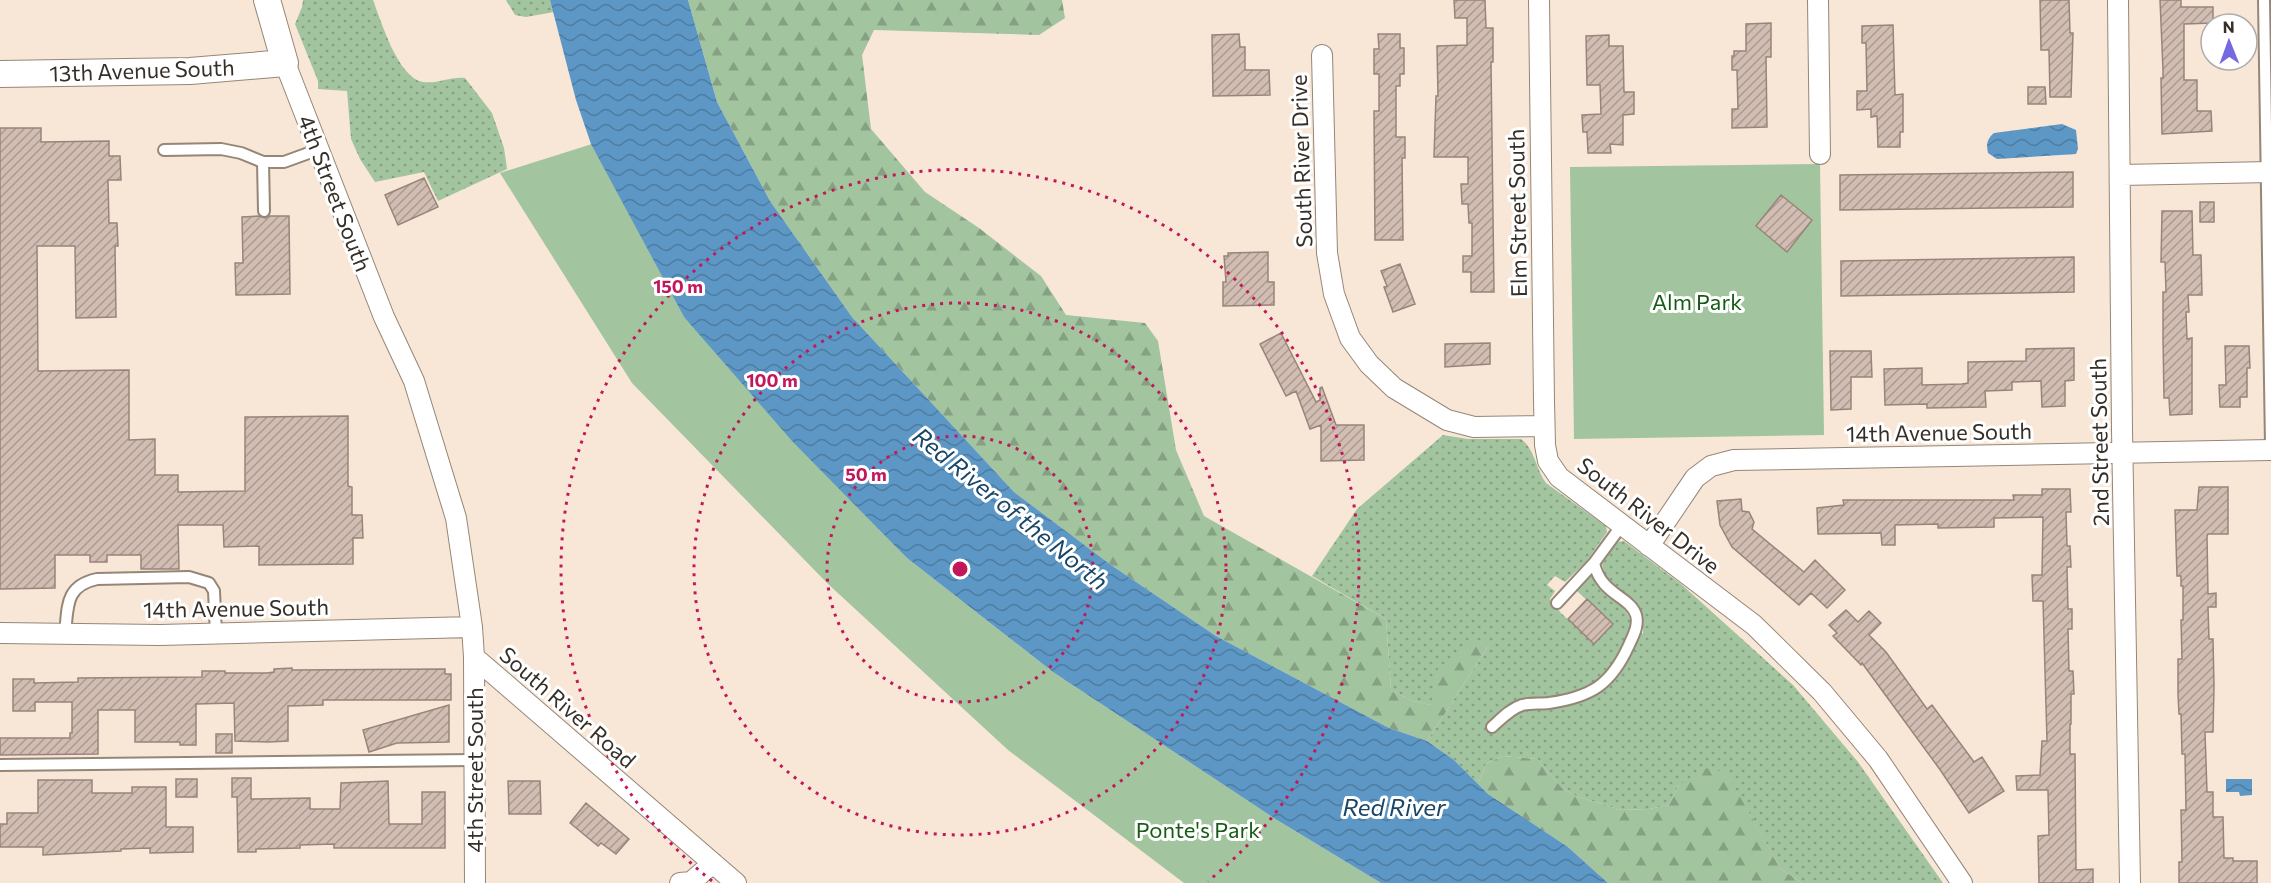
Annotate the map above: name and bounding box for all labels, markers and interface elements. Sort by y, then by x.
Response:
north arrow [2199,12,2259,72]
text: N [2223,17,2235,36]
street label: 13th Avenue South [49,53,235,87]
street label: South River Drive [1284,74,1318,248]
street label: 4th Street South [293,111,377,275]
street label: Elm Street South [1502,129,1532,297]
text: 150 m [653,275,703,297]
park label: Alm Park [1652,288,1742,315]
street label: 2nd Street South [2084,358,2114,526]
text: 100 m [746,369,798,391]
street label: 14th Avenue South [1846,417,2032,447]
water label: Red River of the North [908,420,1114,596]
street label: South River Drive [1572,451,1726,579]
text: 50 m [845,463,887,485]
centre of rings [950,559,970,579]
street label: 14th Avenue South [143,593,329,623]
street label: South River Road [494,641,642,773]
street label: 4th Street South [461,687,488,853]
water label: Red River [1343,792,1447,821]
park label: Ponte's Park [1136,816,1260,843]

